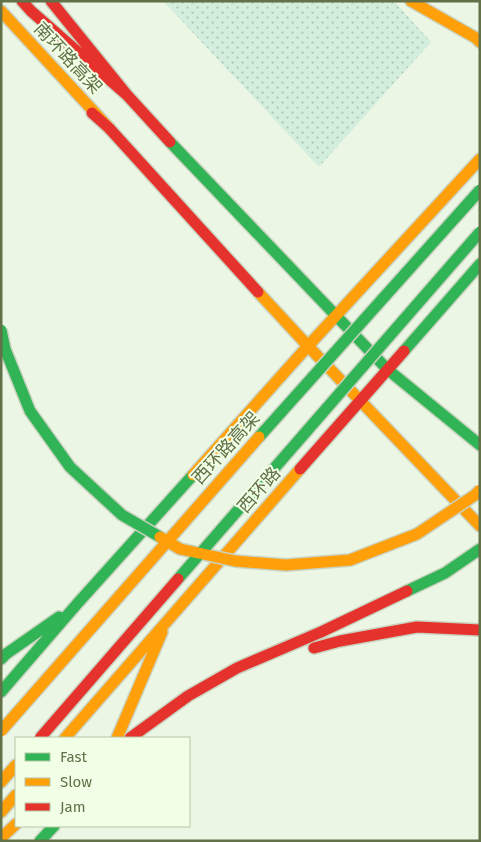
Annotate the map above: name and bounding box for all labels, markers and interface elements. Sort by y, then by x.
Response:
street label: 南环路高架 [29,18,107,98]
street label: 西环路高架 [188,407,264,489]
street label: 西环路 [233,463,285,517]
legend [15,737,190,827]
text: Fast [60,748,87,766]
text: Slow [60,773,92,791]
text: Jam [60,798,86,816]

